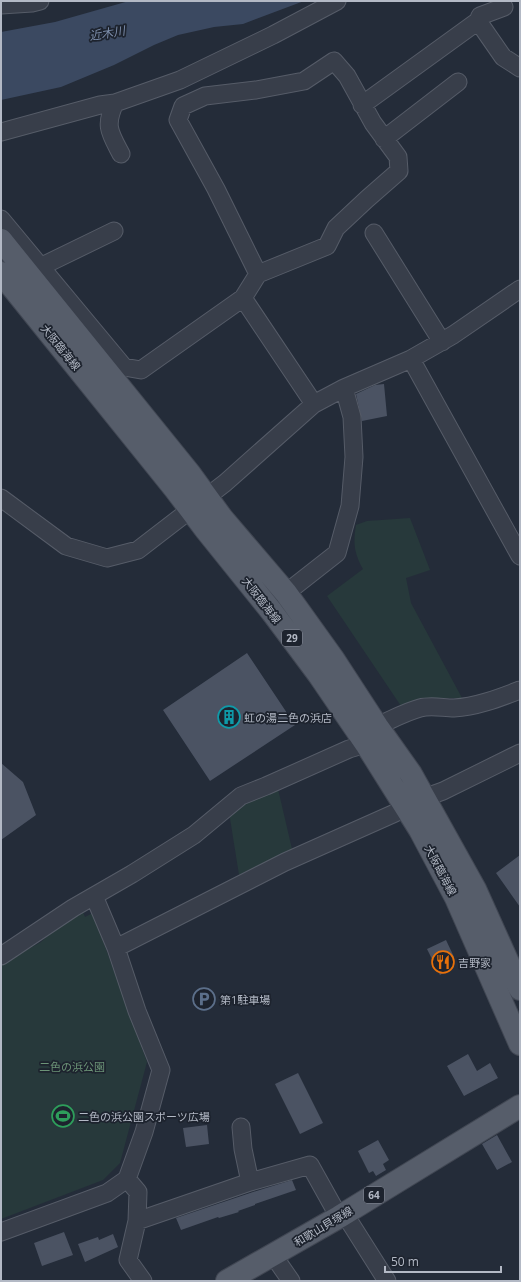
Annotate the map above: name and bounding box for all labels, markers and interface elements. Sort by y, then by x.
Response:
water label: 近木川 [88,21,128,44]
street label: 大阪臨海線 [38,321,84,373]
street label: 大阪臨海線 [239,574,285,626]
road number: 29 [282,630,302,646]
building icon: 虹の湯二色の浜店 [216,704,242,730]
place label: 虹の湯二色の浜店 [244,710,332,725]
street label: 大阪臨海線 [421,842,461,898]
restaurant icon: 吉野家 [430,949,456,975]
place label: 吉野家 [458,955,491,970]
parking icon: 第1駐車場 [191,986,217,1012]
place label: 第1駐車場 [220,992,270,1007]
park label: 二色の浜公園 [39,1059,105,1074]
sports icon: 二色の浜公園スポーツ広場 [50,1103,76,1129]
place label: 二色の浜公園スポーツ広場 [78,1109,210,1124]
road number: 64 [364,1187,384,1203]
street label: 和歌山貝塚線 [291,1203,355,1249]
scale bar [385,1248,501,1274]
text: 50 m [391,1253,419,1270]

